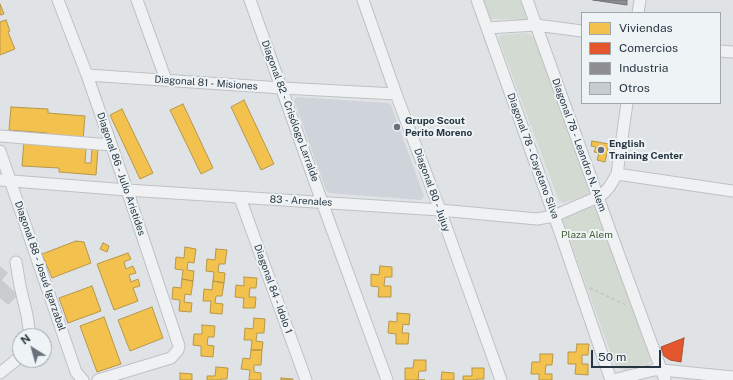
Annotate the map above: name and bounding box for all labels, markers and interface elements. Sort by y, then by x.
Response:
legend [581,12,721,104]
text: Viviendas [619,21,673,35]
street label: Diagonal 82 - Crisólogo Larralde [259,39,321,183]
text: Comercios [619,41,678,55]
text: Industria [619,61,668,75]
street label: Diagonal 81 - Misiones [154,73,258,93]
street label: Diagonal 78 - Leandro N. Alem [549,77,609,213]
text: Otros [619,81,650,95]
street label: Diagonal 78 - Cayetano Silva [505,91,561,221]
street label: Diagonal 86 - Julio Aristides [94,111,148,237]
place label: Grupo Scout Perito Moreno [405,115,472,138]
marker: Grupo Scout Perito Moreno [392,122,402,132]
place label: English Training Center [609,138,683,162]
marker: English Training Center [596,145,606,155]
street label: Diagonal 80 - Jujuy [411,147,453,233]
street label: 83 - Arenales [269,193,333,209]
street label: Diagonal 88 - Josué Igarzabal [12,199,68,333]
park label: Plaza Alem [561,229,613,241]
street label: Diagonal 84 - Idolo 1 [251,243,295,335]
north arrow [12,328,52,368]
text: N [18,332,32,347]
scale bar [593,342,663,368]
text: 50 m [598,350,626,364]

